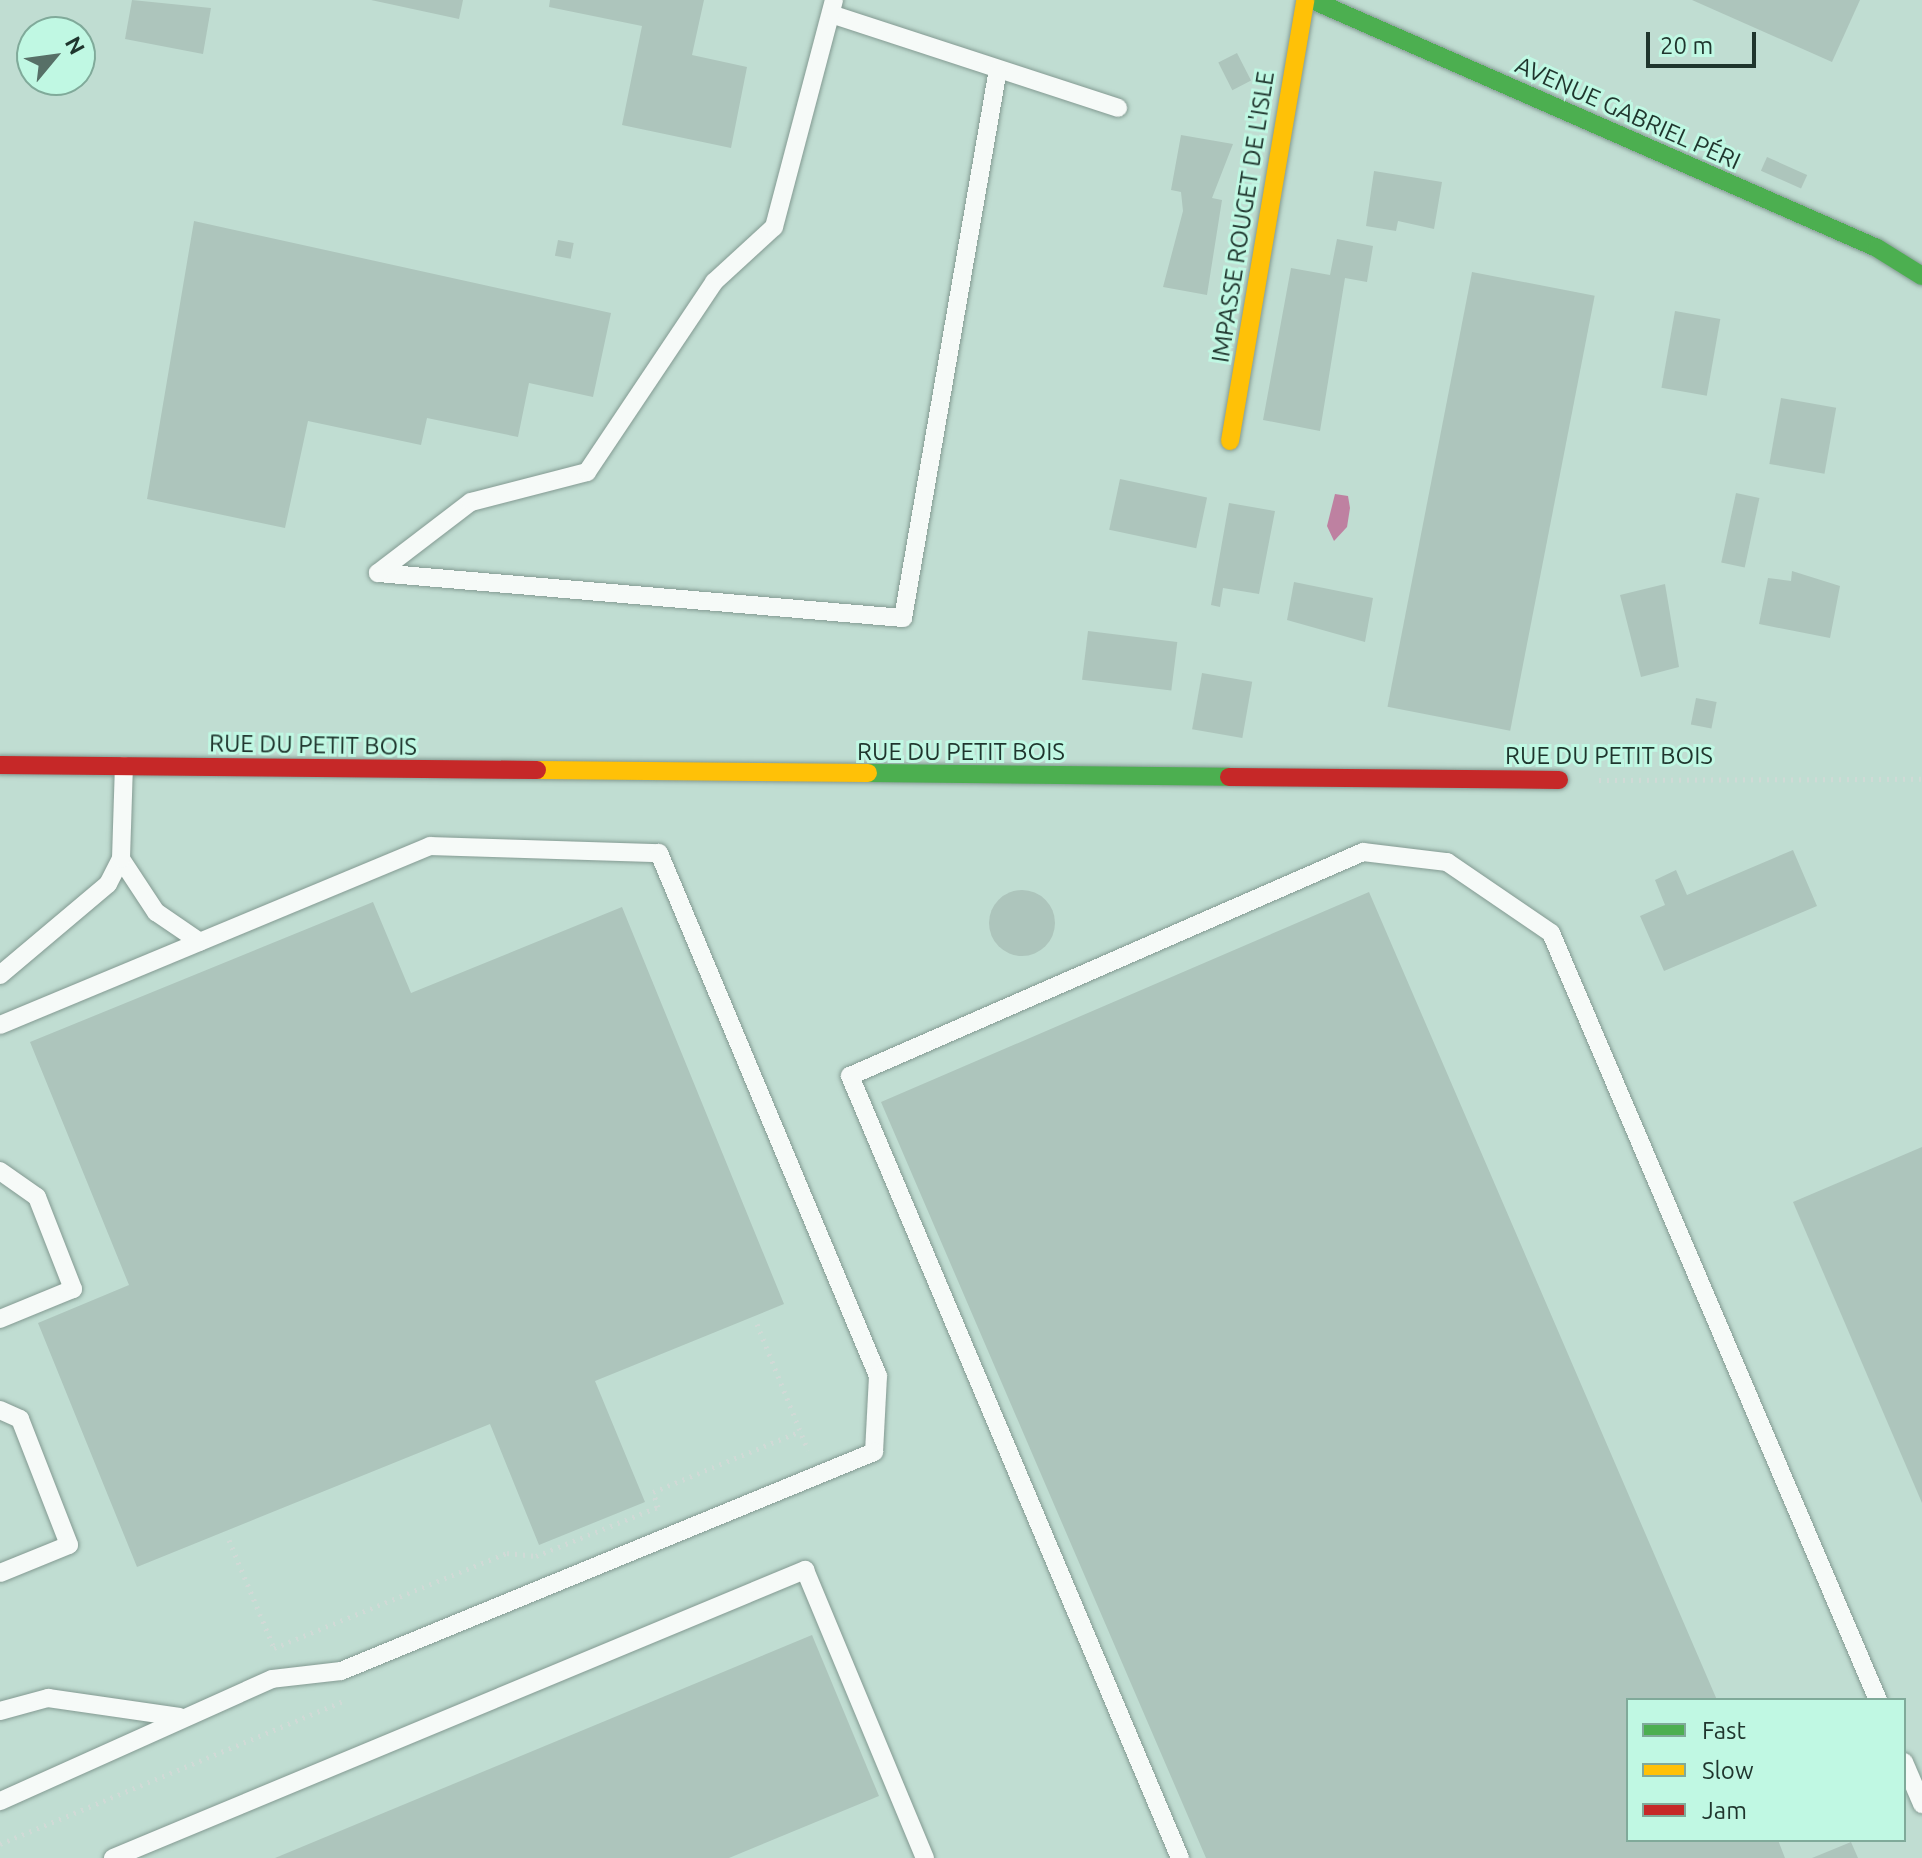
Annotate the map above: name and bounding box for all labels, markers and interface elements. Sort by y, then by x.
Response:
north arrow [16,16,96,96]
scale bar [1650,16,1760,66]
text: N [61,32,91,58]
text: 20 m [1660,32,1713,59]
street label: AVENUE GABRIEL PÉRI [1511,50,1745,176]
street label: IMPASSE ROUGET DE L'ISLE [1206,69,1280,365]
street label: RUE DU PETIT BOIS [209,729,417,761]
street label: RUE DU PETIT BOIS [857,738,1065,766]
street label: RUE DU PETIT BOIS [1505,742,1713,770]
legend [1626,1698,1906,1842]
text: Fast [1702,1717,1746,1744]
text: Slow [1702,1757,1754,1784]
text: Jam [1702,1797,1747,1824]

